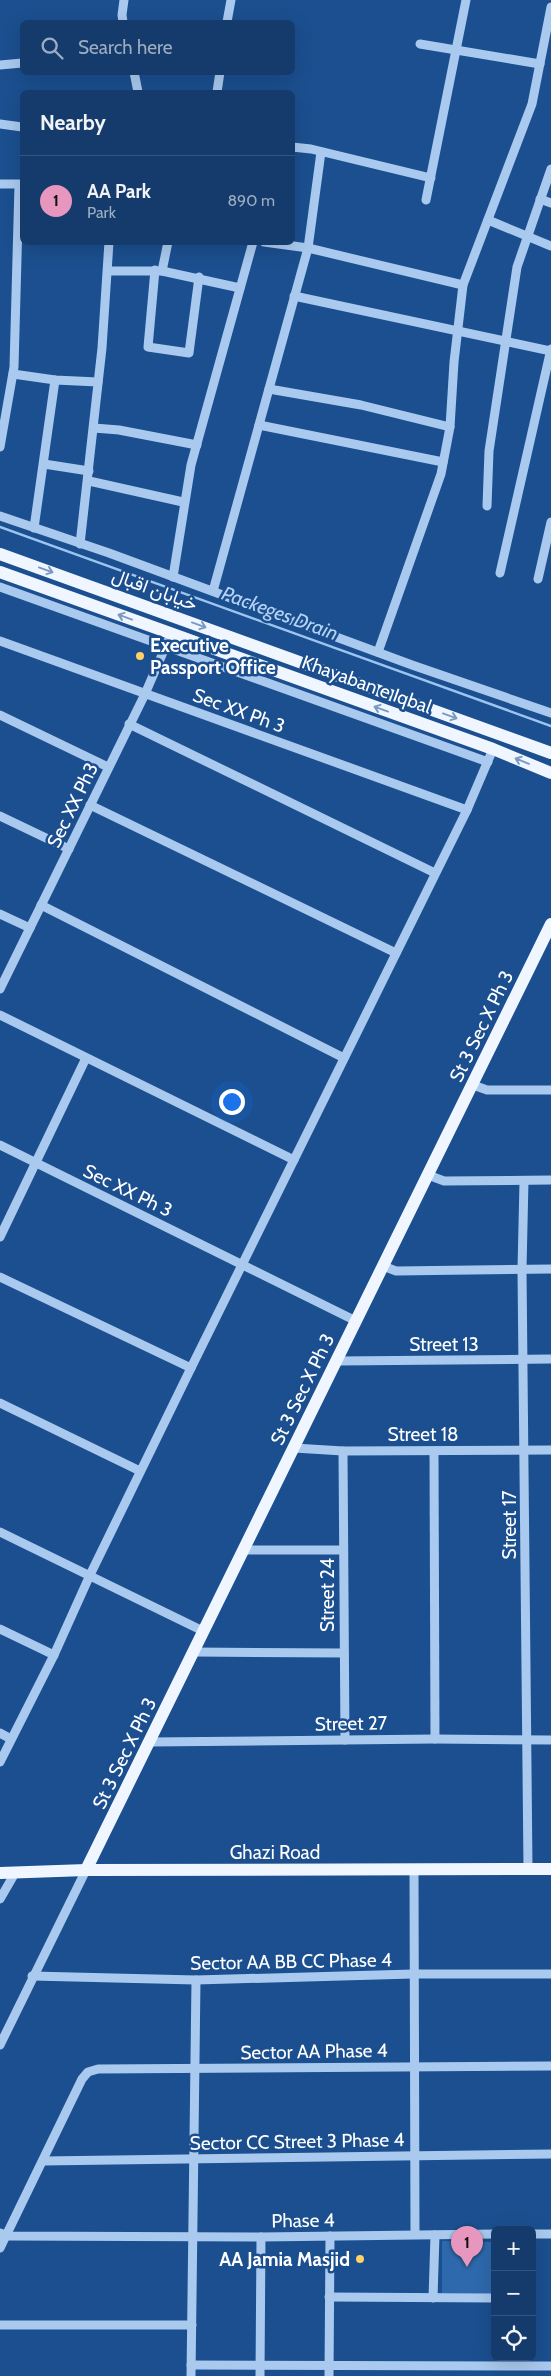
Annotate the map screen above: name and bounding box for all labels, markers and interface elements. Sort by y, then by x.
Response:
search box [20,20,295,75]
icon: search [38,34,66,62]
text: Search here [78,36,172,59]
text: Nearby [40,110,106,135]
text: AA Park [87,180,151,203]
text: 1 [53,191,59,210]
text: 890 m [227,191,275,210]
text: Park [87,203,116,222]
street label: خیابان اقبال [109,563,201,616]
one-way arrow [38,566,53,575]
water label: Packeges Drain [219,581,341,645]
one-way arrow [118,612,133,621]
one-way arrow [191,621,206,630]
place label: Executive Passport Office [150,634,276,679]
marker: Executive Passport Office [134,650,146,662]
street label: Khayaban e Iqbal [299,650,435,719]
street label: Sec XX Ph 3 [190,683,288,738]
one-way arrow [374,704,389,713]
one-way arrow [442,712,458,721]
one-way arrow [515,756,530,766]
street label: Sec XX Ph3 [42,759,103,852]
street label: St 3 Sec X Ph 3 [445,967,518,1086]
your location [219,1089,245,1115]
street label: Sec XX Ph 3 [80,1159,176,1222]
street label: St 3 Sec X Ph 3 [266,1330,339,1449]
street label: Street 13 [409,1333,479,1356]
street label: Street 18 [388,1423,458,1446]
street label: Street 17 [498,1490,521,1559]
street label: Street 24 [316,1558,339,1632]
street label: St 3 Sec X Ph 3 [88,1694,161,1813]
street label: Street 27 [315,1711,388,1736]
street label: Ghazi Road [230,1841,320,1864]
street label: Sector AA BB CC Phase 4 [190,1948,392,1975]
street label: Sector AA Phase 4 [240,2039,388,2064]
street label: Sector CC Street 3 Phase 4 [190,2128,405,2155]
street label: Phase 4 [271,2208,335,2233]
pin: 1 [451,2226,483,2267]
map controls [491,2226,536,2361]
button: + [491,2226,536,2271]
place label: AA Jamia Masjid [219,2248,350,2271]
marker: AA Jamia Masjid [354,2253,366,2265]
button: − [491,2271,536,2316]
button: locate [491,2316,536,2361]

